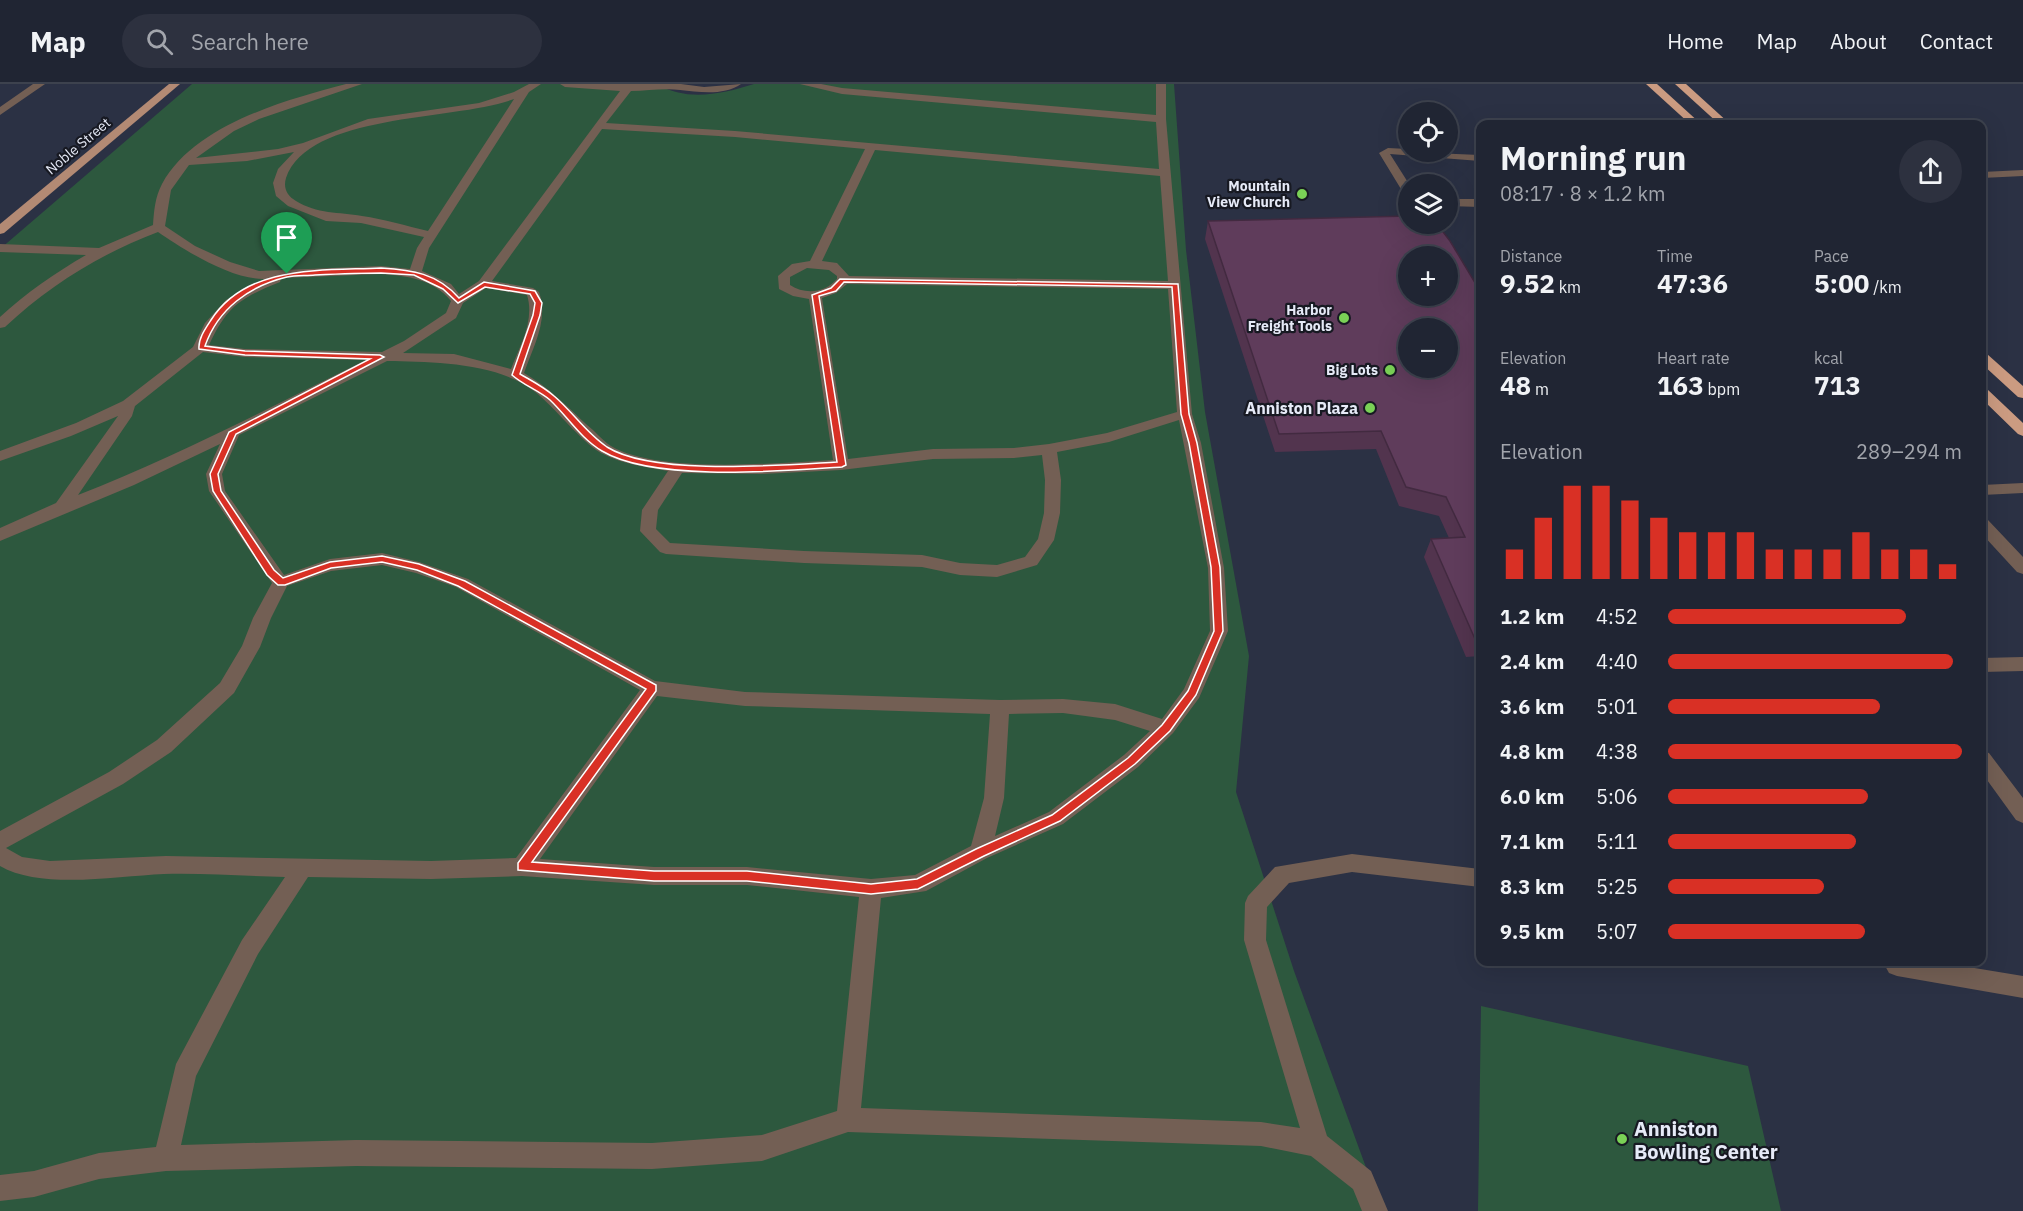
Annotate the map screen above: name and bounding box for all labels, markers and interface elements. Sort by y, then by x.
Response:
search box [122,14,542,68]
text: Map [30,23,86,60]
icon: search [143,25,176,58]
text: Search here [191,27,309,56]
text: Home [1667,27,1724,55]
text: Map [1757,27,1797,55]
text: About [1830,27,1887,55]
text: Contact [1920,27,1993,55]
map controls [1398,102,1458,378]
button: locate [1398,102,1458,162]
street label: Noble Street [42,114,114,178]
text: Morning run [1500,136,1686,179]
button: share [1899,140,1962,203]
button: layers [1398,174,1458,234]
place label: Mountain View Church [1207,177,1290,211]
text: 08:17 · 8 × 1.2 km [1500,180,1665,207]
marker: Mountain View Church [1295,187,1309,201]
pin [261,212,312,274]
icon: arrive [270,221,303,254]
button: + [1398,246,1458,306]
text: Distance [1500,246,1562,266]
text: Time [1657,246,1693,266]
text: Pace [1814,246,1849,266]
text: 9.52 [1500,266,1555,300]
text: 47:36 [1657,266,1728,300]
text: 5:00 [1814,266,1869,300]
text: km [1555,277,1581,297]
text: /km [1869,277,1902,297]
place label: Harbor Freight Tools [1248,301,1332,335]
marker: Harbor Freight Tools [1337,311,1351,325]
button: − [1398,318,1458,378]
text: Elevation [1500,348,1566,368]
text: Heart rate [1657,348,1730,368]
text: kcal [1814,348,1843,368]
place label: Big Lots [1326,361,1378,379]
marker: Big Lots [1383,363,1397,377]
text: 48 [1500,368,1531,402]
text: 163 [1657,368,1704,402]
text: 713 [1814,368,1861,402]
text: m [1531,379,1549,399]
text: bpm [1704,379,1740,399]
place label: Anniston Plaza [1245,398,1358,418]
marker: Anniston Plaza [1363,401,1377,415]
text: Elevation [1500,438,1583,465]
text: 289–294 m [1856,438,1962,465]
text: 1.2 km [1500,603,1564,630]
text: 4:52 [1596,603,1638,630]
text: 2.4 km [1500,648,1564,675]
text: 4:40 [1596,648,1638,675]
text: 3.6 km [1500,693,1564,720]
text: 5:01 [1596,693,1638,720]
text: 4.8 km [1500,738,1564,765]
text: 4:38 [1596,738,1638,765]
text: 6.0 km [1500,783,1564,810]
text: 5:06 [1596,783,1638,810]
text: 7.1 km [1500,828,1564,855]
text: 5:11 [1596,828,1638,855]
text: 8.3 km [1500,873,1564,900]
text: 5:25 [1596,873,1638,900]
text: 9.5 km [1500,918,1564,945]
text: 5:07 [1596,918,1638,945]
place label: Anniston Bowling Center [1634,1115,1778,1165]
marker: Anniston Bowling Center [1615,1132,1629,1146]

